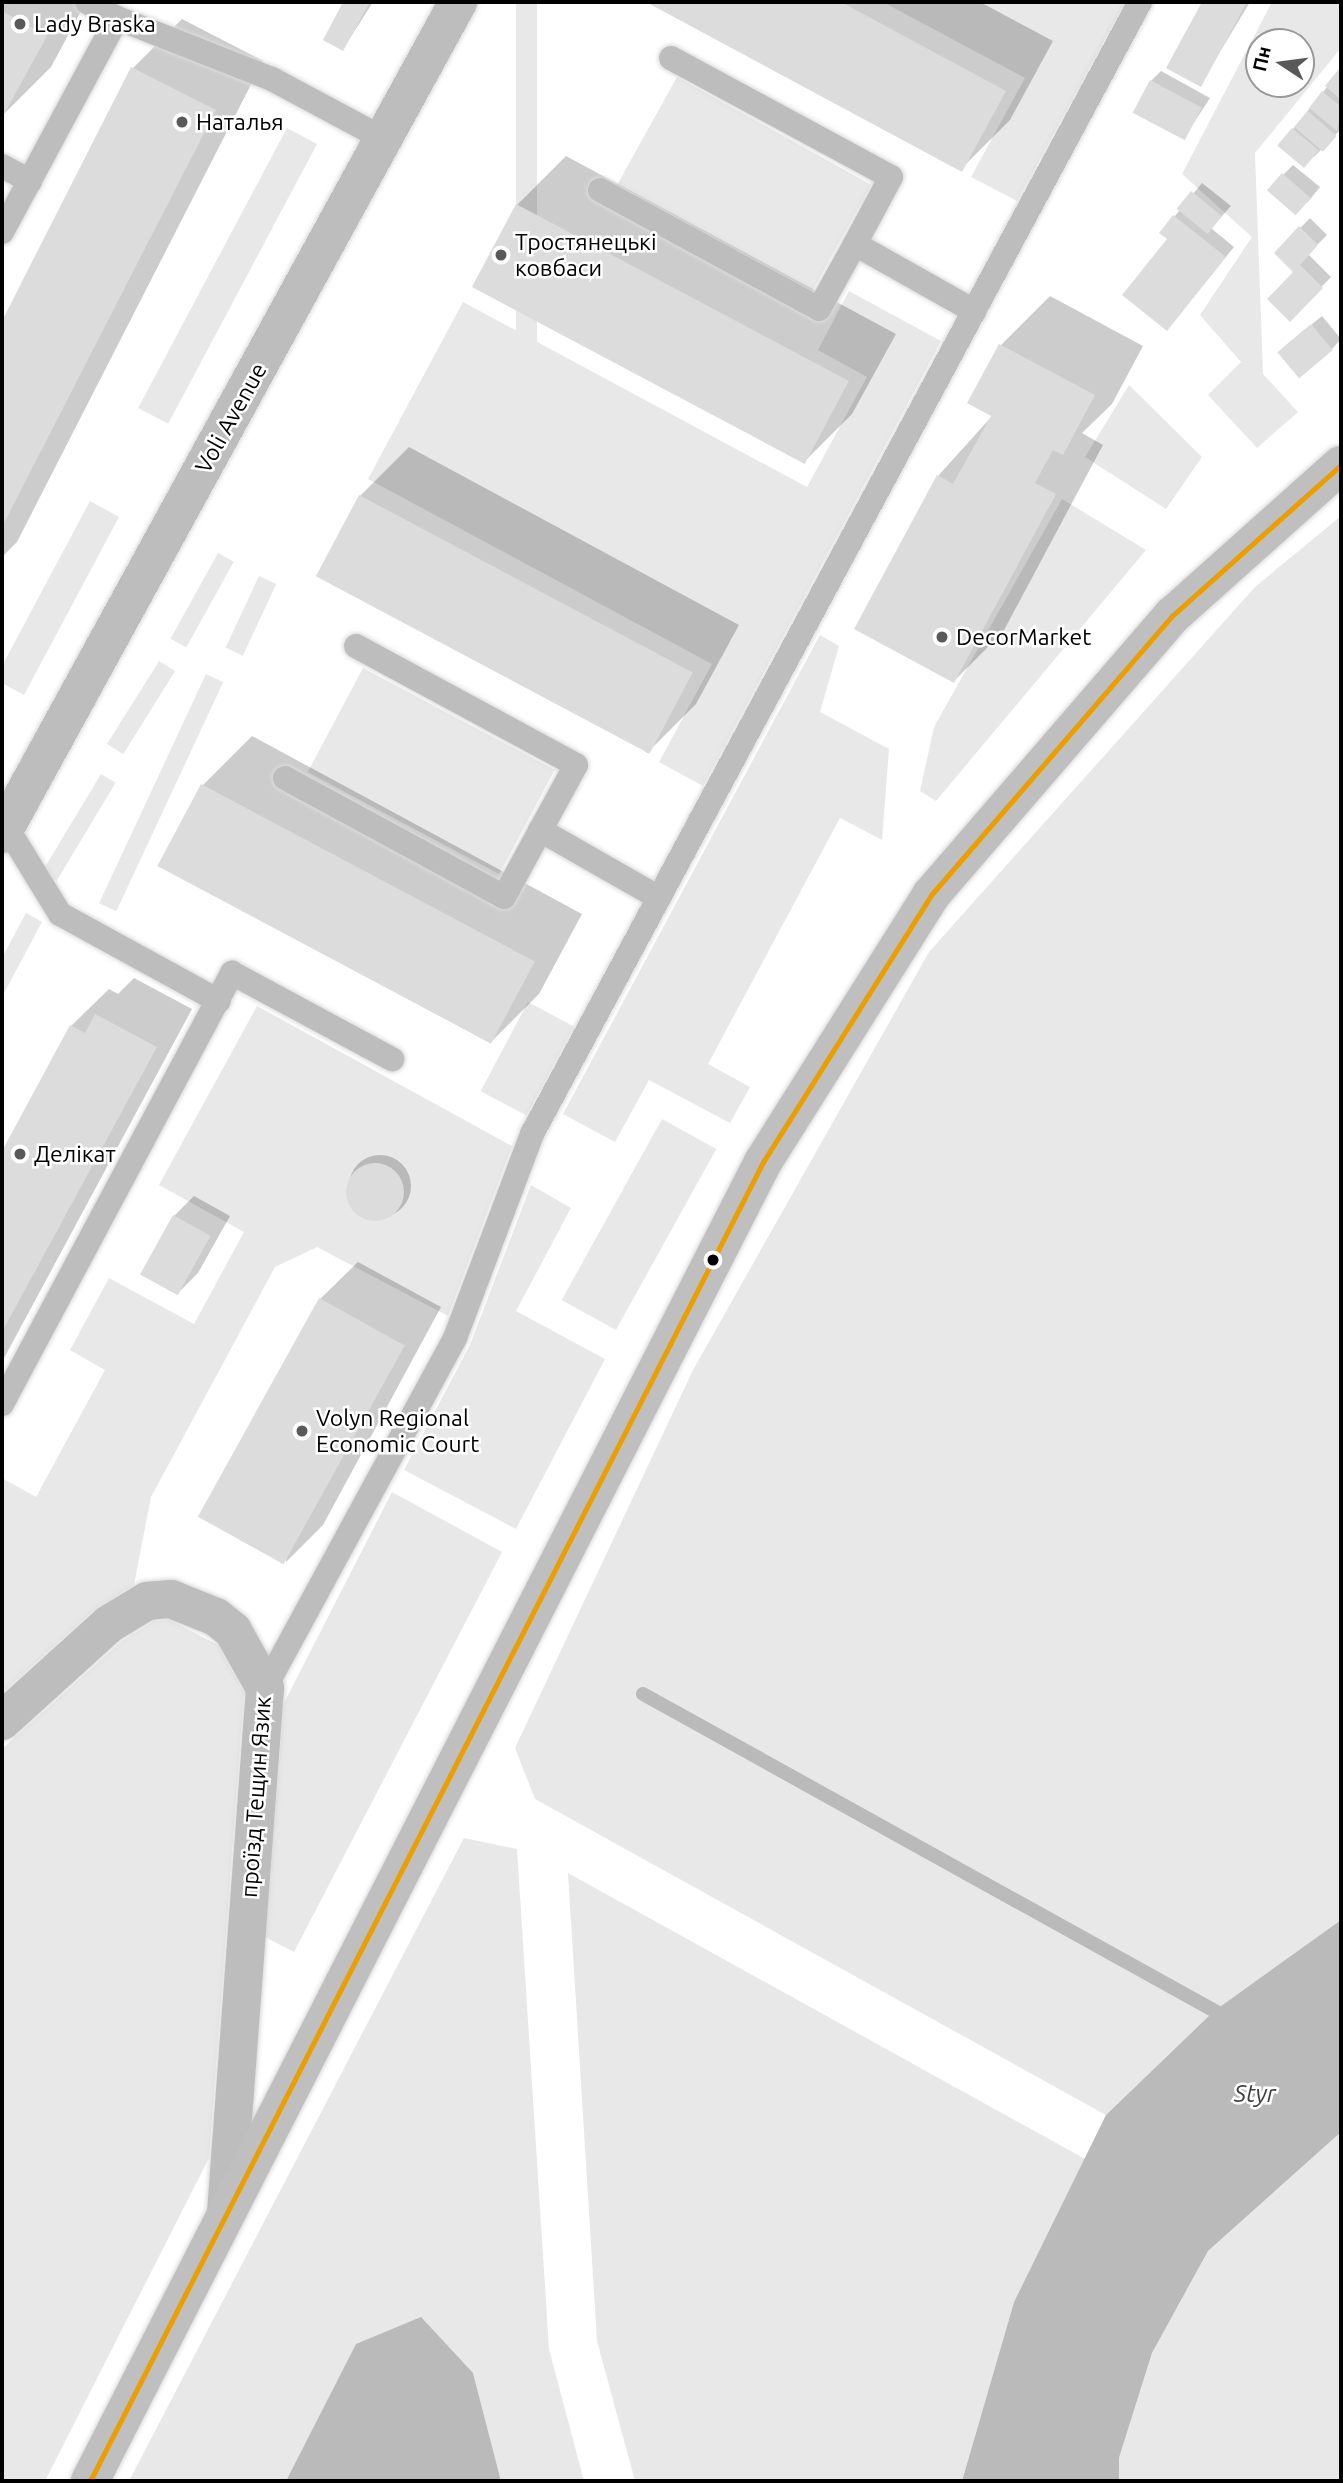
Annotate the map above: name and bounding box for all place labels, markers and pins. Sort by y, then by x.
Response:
place label: Lady Braska [34,10,156,38]
marker: Lady Braska [12,16,28,32]
place label: Наталья [196,108,284,136]
marker: Наталья [174,114,190,130]
place label: Тростянецькі ковбаси [515,228,657,282]
marker: Тростянецькі ковбаси [493,247,509,263]
place label: DecorMarket [956,623,1091,651]
marker: DecorMarket [934,629,950,645]
place label: Делікат [34,1140,116,1168]
marker: Делікат [12,1146,28,1162]
unlabelled marker [706,1253,720,1267]
place label: Volyn Regional Economic Court [316,1404,479,1458]
marker: Volyn Regional Economic Court [294,1423,310,1439]

